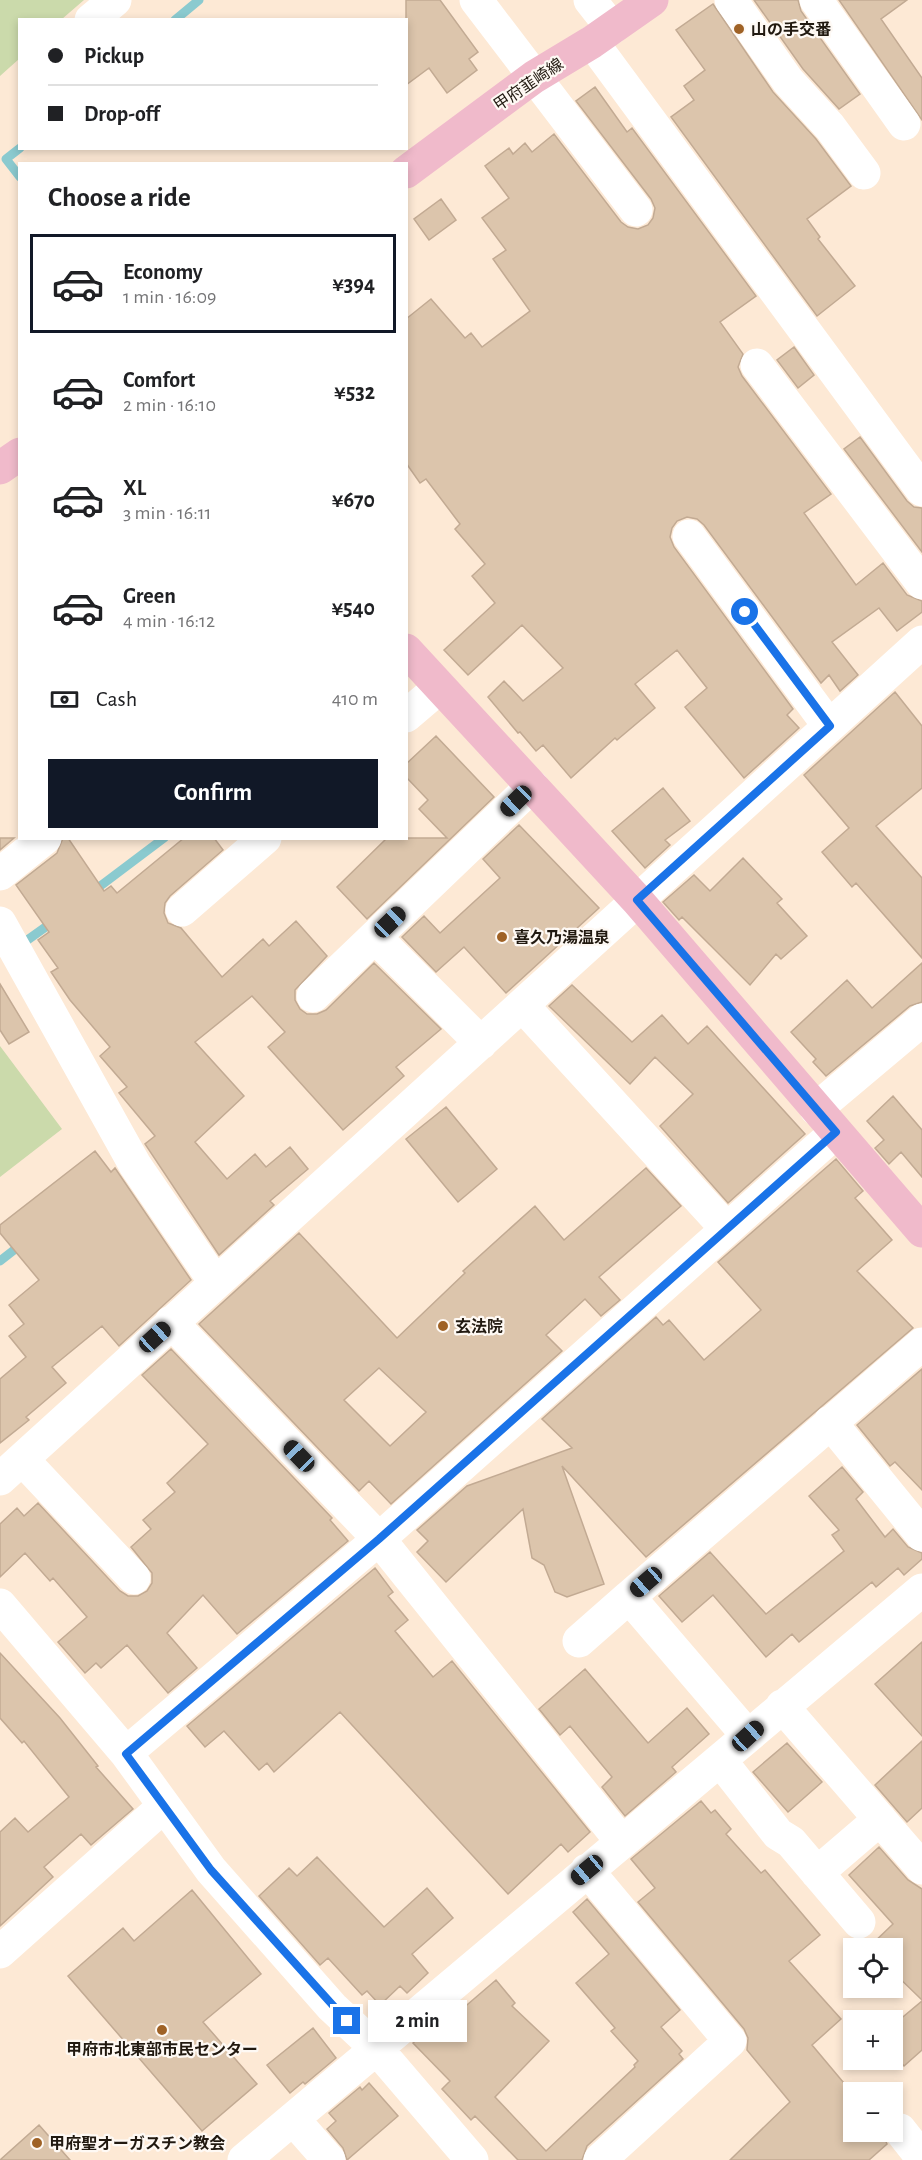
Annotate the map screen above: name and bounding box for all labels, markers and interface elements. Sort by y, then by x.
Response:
place label: 山の手交番 [751,21,831,38]
marker: 山の手交番 [732,22,746,36]
text: Pickup [84,45,144,67]
street label: 甲府韮崎線 [490,55,566,114]
text: Drop-off [84,103,160,125]
text: Choose a ride [48,184,191,211]
icon: car [51,257,105,311]
text: Economy [123,261,203,283]
text: ¥394 [332,273,375,295]
text: 1 min · 16:09 [123,287,216,307]
icon: car [51,365,105,419]
text: Comfort [123,369,195,391]
text: ¥532 [334,381,375,403]
text: 2 min · 16:10 [123,395,216,415]
icon: car [51,473,105,527]
text: XL [123,477,146,499]
text: ¥670 [332,489,375,511]
text: 3 min · 16:11 [123,503,212,523]
icon: car [51,581,105,635]
text: Green [123,585,176,607]
text: ¥540 [331,597,375,619]
route start [731,598,758,625]
text: 4 min · 16:12 [123,611,215,631]
icon: cash [48,683,81,716]
text: Cash [96,688,137,710]
text: 410 m [332,689,378,709]
button: Confirm [48,759,378,828]
car [497,782,535,820]
car [371,903,409,941]
place label: 喜久乃湯温泉 [514,929,610,946]
marker: 喜久乃湯温泉 [495,930,509,944]
car [136,1318,174,1356]
place label: 玄法院 [455,1318,503,1335]
marker: 玄法院 [436,1319,450,1333]
car [280,1437,318,1475]
car [627,1563,665,1601]
car [729,1717,767,1755]
car [567,1852,607,1888]
map controls [843,1938,903,2142]
button: locate [843,1938,903,1998]
callout: 2 min [368,2000,467,2042]
route end [333,2007,360,2034]
button: + [843,2010,903,2070]
text: 2 min [395,2011,440,2031]
marker: 甲府市北東部市民センター [155,2023,169,2037]
place label: 甲府市北東部市民センター [66,2041,258,2058]
button: − [843,2082,903,2142]
place label: 甲府聖オーガスチン教会 [49,2135,225,2152]
marker: 甲府聖オーガスチン教会 [30,2136,44,2150]

